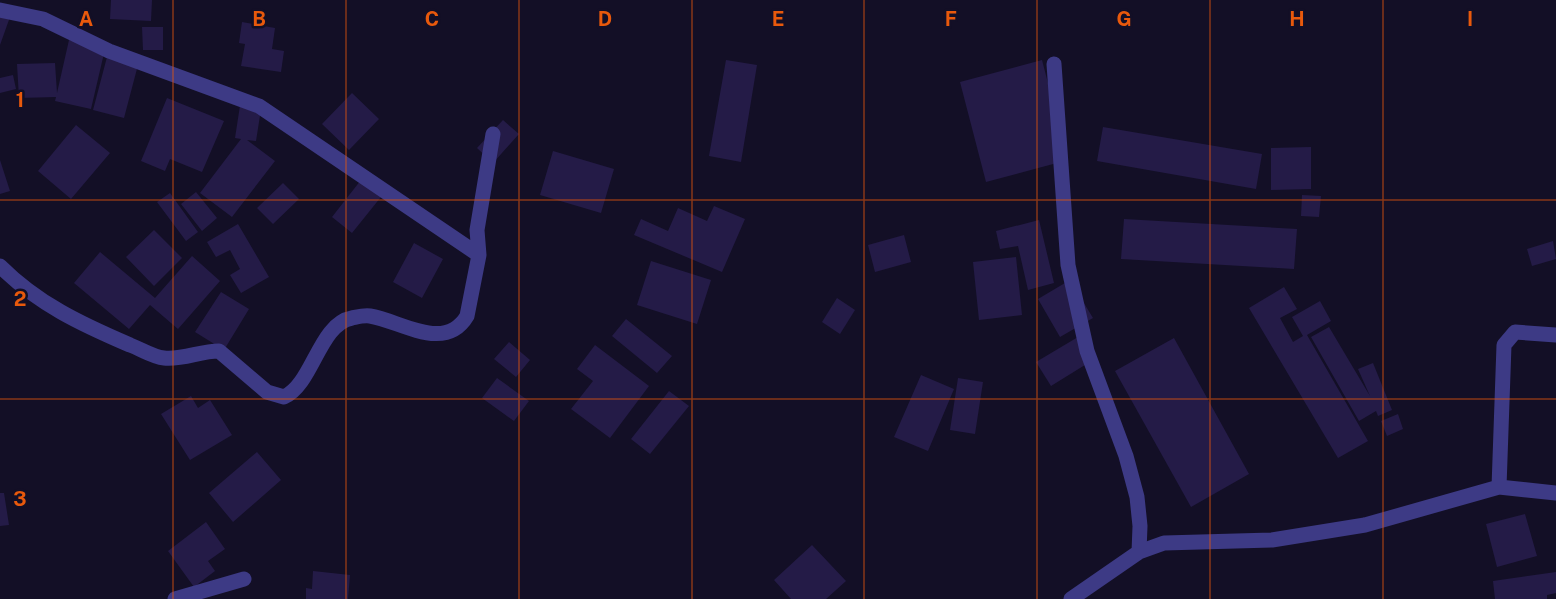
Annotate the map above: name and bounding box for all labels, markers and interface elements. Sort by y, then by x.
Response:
text: A [79,7,93,31]
text: B [252,7,266,31]
text: C [425,7,439,31]
text: D [598,7,612,31]
text: E [772,7,784,31]
text: F [945,7,957,31]
text: G [1116,7,1132,31]
text: H [1289,7,1305,31]
text: I [1467,7,1473,31]
text: 1 [16,88,24,112]
text: 2 [14,287,26,311]
text: 3 [13,487,27,511]

